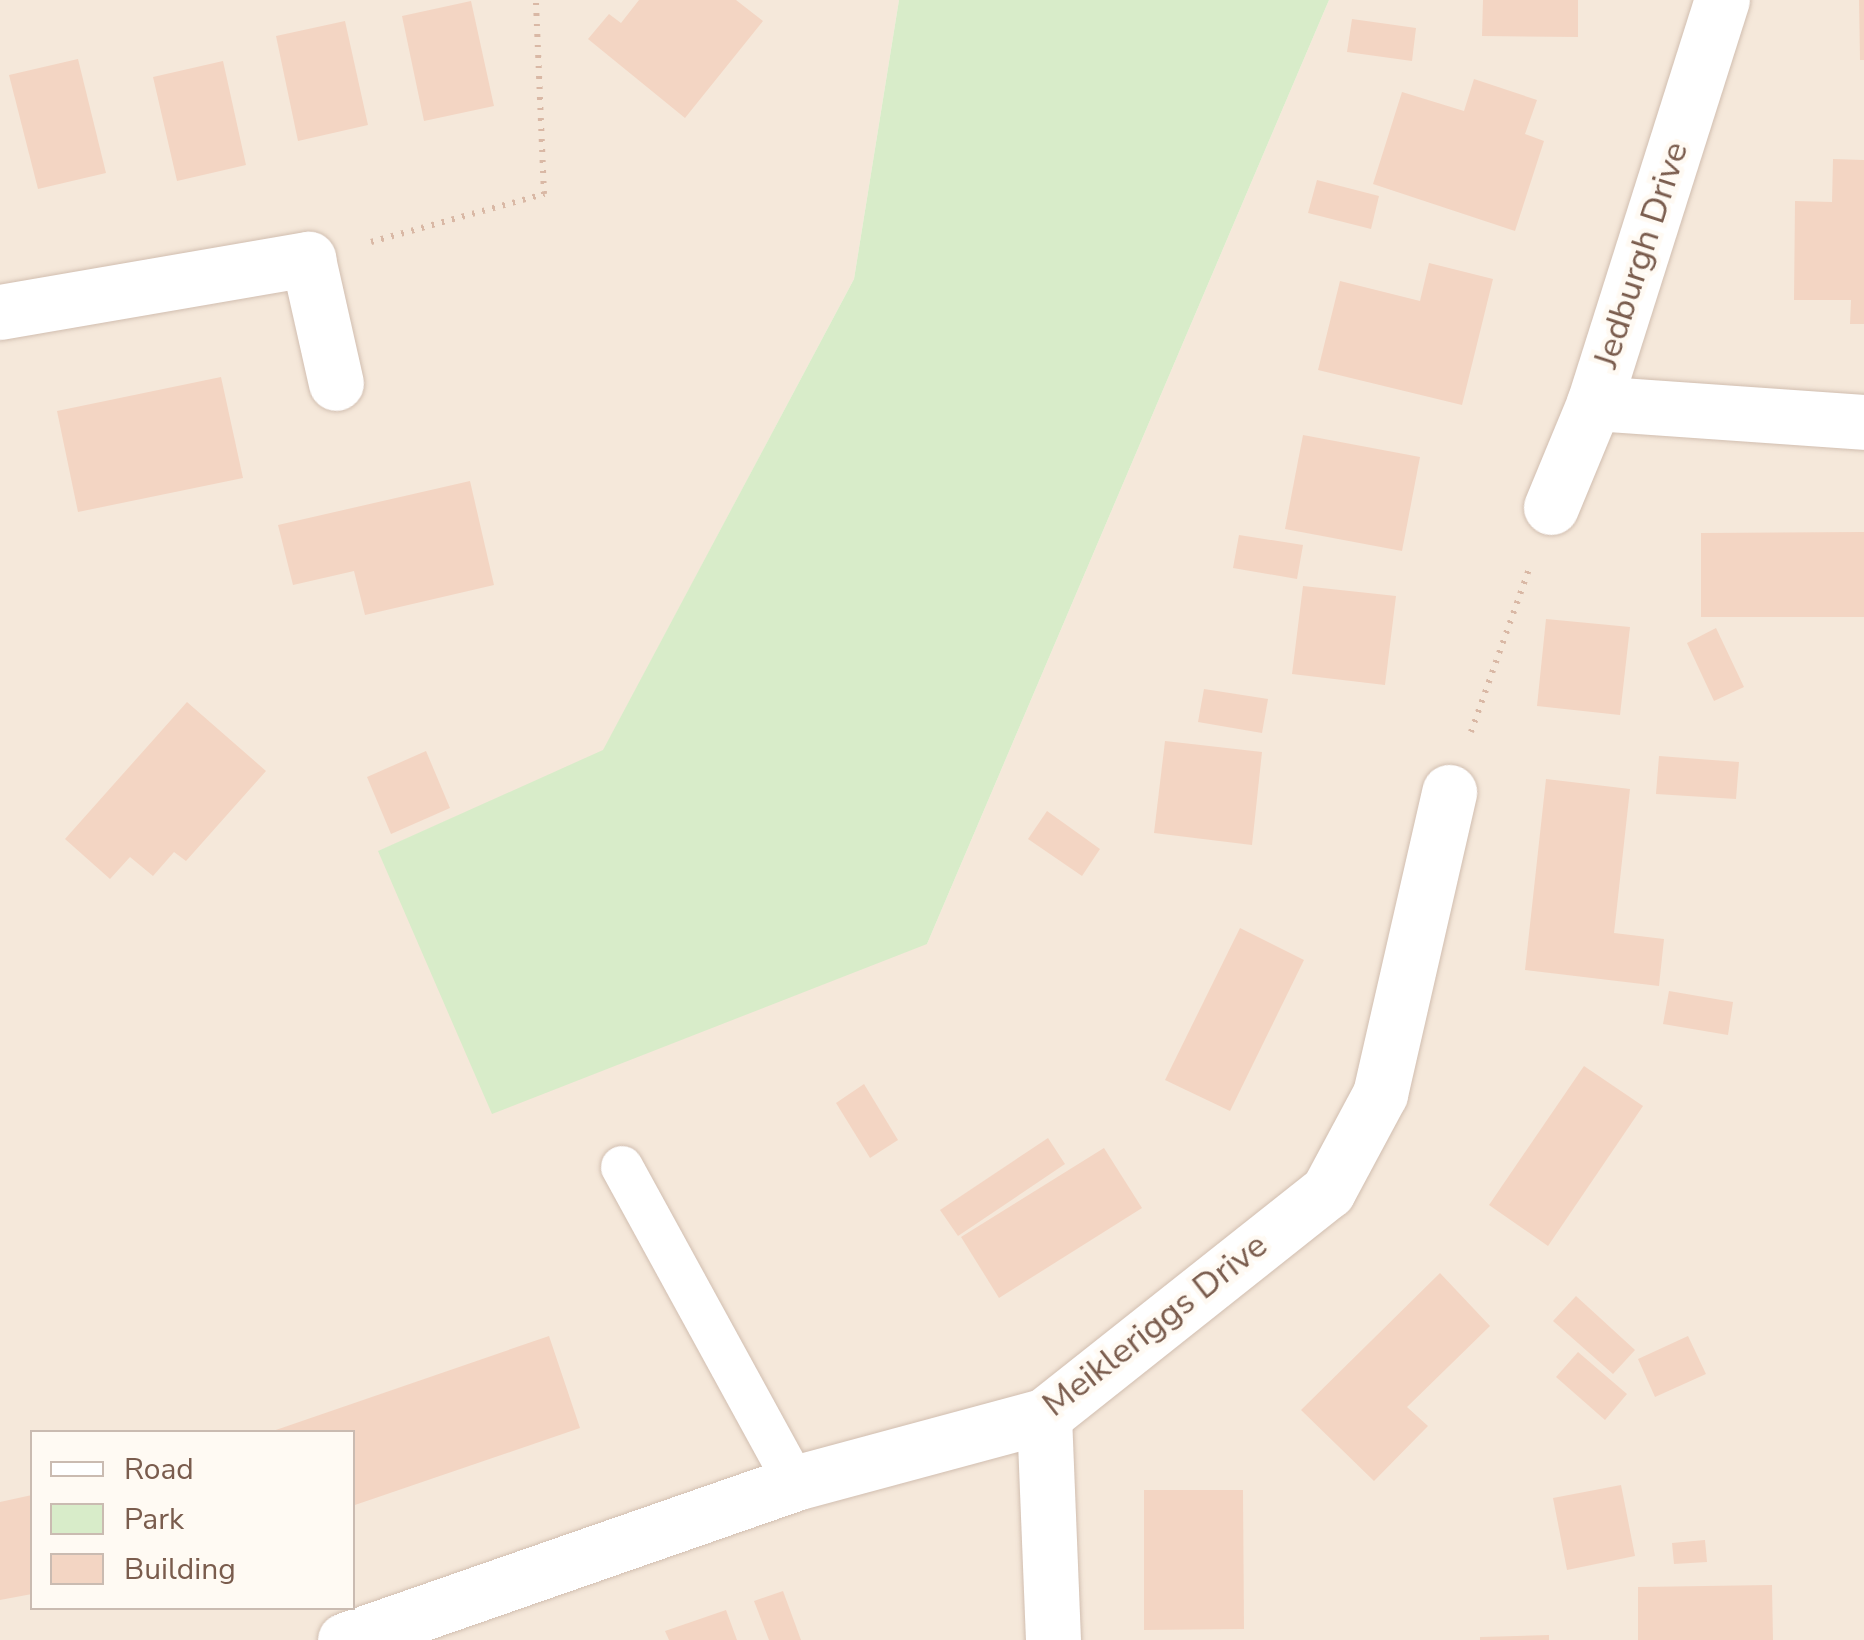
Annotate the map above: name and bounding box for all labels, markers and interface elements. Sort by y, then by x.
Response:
street label: Jedburgh Drive [1585,137,1697,373]
street label: Meikleriggs Drive [1034,1224,1276,1426]
legend [30,1430,355,1610]
text: Road [124,1449,194,1490]
text: Park [124,1499,184,1540]
text: Building [124,1549,236,1590]

